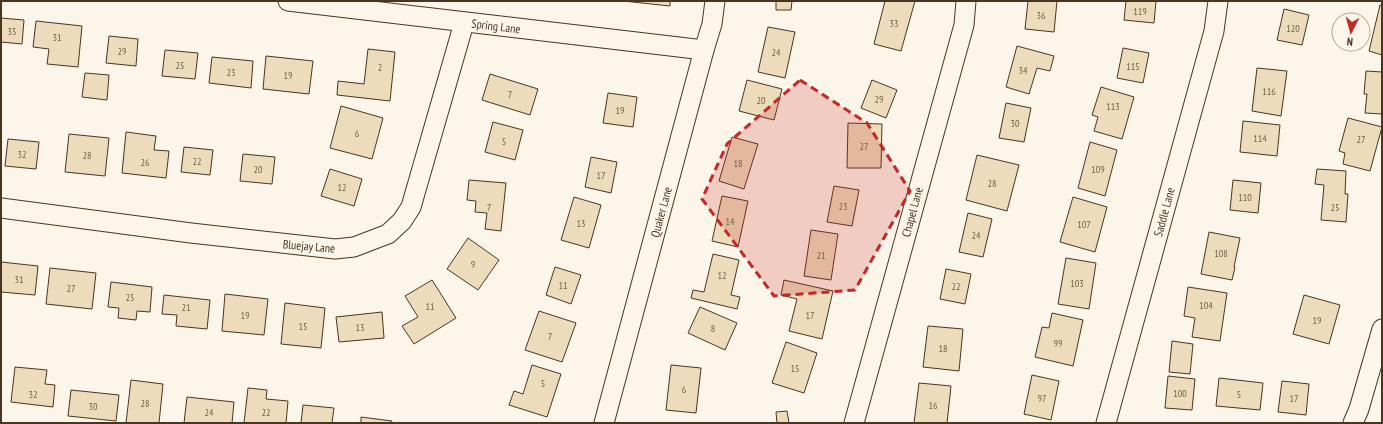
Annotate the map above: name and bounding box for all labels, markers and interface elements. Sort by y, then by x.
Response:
house number: 119 [1133,5,1147,18]
house number: 36 [1037,9,1046,22]
north arrow [1331,12,1371,52]
street label: Spring Lane [471,16,521,36]
house number: 33 [890,17,899,30]
house number: 120 [1286,22,1300,35]
house number: 35 [8,25,17,38]
house number: 31 [53,31,62,44]
text: N [1346,35,1354,49]
house number: 29 [118,45,127,58]
house number: 24 [772,46,781,59]
house number: 25 [176,59,185,72]
house number: 115 [1126,60,1140,73]
house number: 2 [378,61,382,74]
house number: 34 [1019,64,1028,77]
house number: 23 [227,66,236,79]
house number: 19 [284,69,293,82]
house number: 116 [1262,85,1276,98]
house number: 7 [508,88,512,101]
house number: 29 [875,93,884,106]
house number: 20 [757,94,766,107]
house number: 113 [1106,100,1120,113]
house number: 19 [616,104,625,117]
house number: 30 [1011,117,1020,130]
house number: 6 [355,127,360,140]
house number: 114 [1253,132,1267,145]
house number: 27 [1357,133,1366,146]
house number: 5 [502,135,506,148]
house number: 27 [860,140,869,153]
house number: 32 [18,148,27,161]
house number: 28 [83,149,92,162]
house number: 22 [193,155,202,168]
house number: 26 [141,156,150,169]
house number: 18 [734,157,743,170]
house number: 20 [254,163,263,176]
house number: 109 [1091,163,1105,176]
house number: 17 [597,169,606,182]
house number: 28 [988,177,997,190]
house number: 12 [338,181,347,194]
street label: Quaker Lane [647,185,675,239]
street label: Chapel Lane [898,185,926,239]
street label: Saddle Lane [1150,186,1178,238]
house number: 110 [1238,191,1252,204]
house number: 23 [839,200,848,213]
house number: 7 [487,201,491,214]
house number: 25 [1331,201,1340,214]
house number: 14 [726,215,735,228]
house number: 13 [577,217,586,230]
house number: 107 [1077,218,1091,231]
house number: 24 [972,229,981,242]
street label: Bluejay Lane [282,236,336,256]
house number: 108 [1214,247,1228,260]
house number: 21 [817,249,826,262]
house number: 9 [471,258,475,271]
house number: 12 [718,269,727,282]
house number: 31 [15,273,24,286]
house number: 103 [1070,277,1084,290]
house number: 11 [559,279,568,292]
house number: 22 [952,280,961,293]
house number: 27 [67,282,76,295]
house number: 25 [126,291,135,304]
house number: 104 [1199,299,1213,312]
house number: 11 [426,300,435,313]
house number: 21 [182,301,191,314]
house number: 19 [241,309,250,322]
house number: 17 [806,309,815,322]
house number: 19 [1313,314,1322,327]
house number: 15 [299,320,308,333]
house number: 13 [356,321,365,334]
house number: 8 [711,322,715,335]
house number: 7 [548,330,552,343]
house number: 99 [1054,337,1063,350]
house number: 18 [939,342,948,355]
house number: 15 [791,362,800,375]
house number: 5 [541,377,545,390]
house number: 6 [682,383,687,396]
house number: 100 [1173,387,1187,400]
house number: 32 [29,388,38,401]
house number: 5 [1237,388,1241,401]
house number: 97 [1038,392,1047,405]
house number: 17 [1290,392,1299,405]
house number: 28 [141,397,150,410]
house number: 16 [929,399,938,412]
house number: 30 [89,400,98,413]
house number: 24 [205,406,214,419]
house number: 22 [262,406,271,419]

